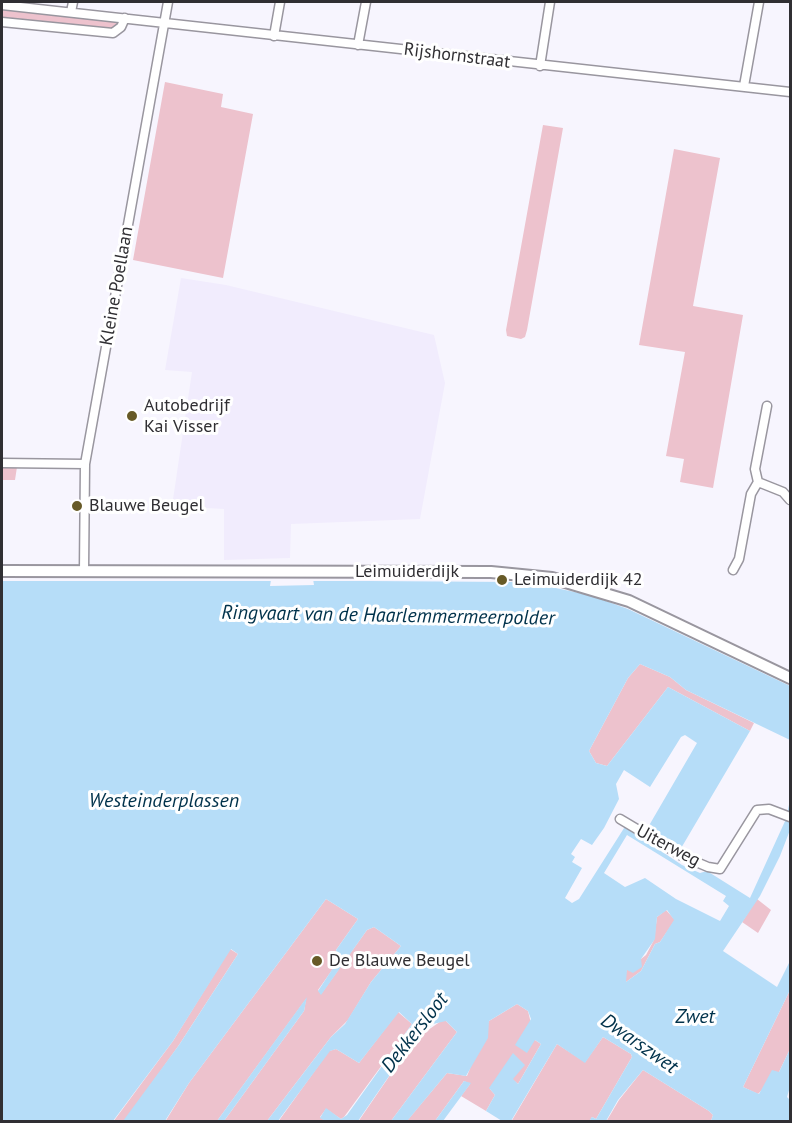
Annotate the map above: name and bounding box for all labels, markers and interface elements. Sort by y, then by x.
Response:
street label: Rijshornstraat [403,39,511,73]
street label: Kleine Poellaan [96,225,138,347]
place label: Autobedrijf Kai Visser [144,395,230,438]
marker: Autobedrijf Kai Visser [125,409,139,423]
place label: Blauwe Beugel [89,495,204,517]
marker: Blauwe Beugel [70,499,84,513]
street label: Leimuiderdijk [355,561,459,583]
place label: Leimuiderdijk 42 [514,569,643,591]
marker: Leimuiderdijk 42 [495,573,509,587]
water label: Ringvaart van de Haarlemmermeerpolder [221,601,555,631]
water label: Westeinderplassen [89,789,239,813]
street label: Uiterweg [632,820,704,872]
place label: De Blauwe Beugel [329,950,470,972]
marker: De Blauwe Beugel [310,954,324,968]
water label: Dekkersloot [376,988,454,1078]
water label: Zwet [675,1005,715,1029]
water label: Dwarszwet [596,1009,682,1079]

